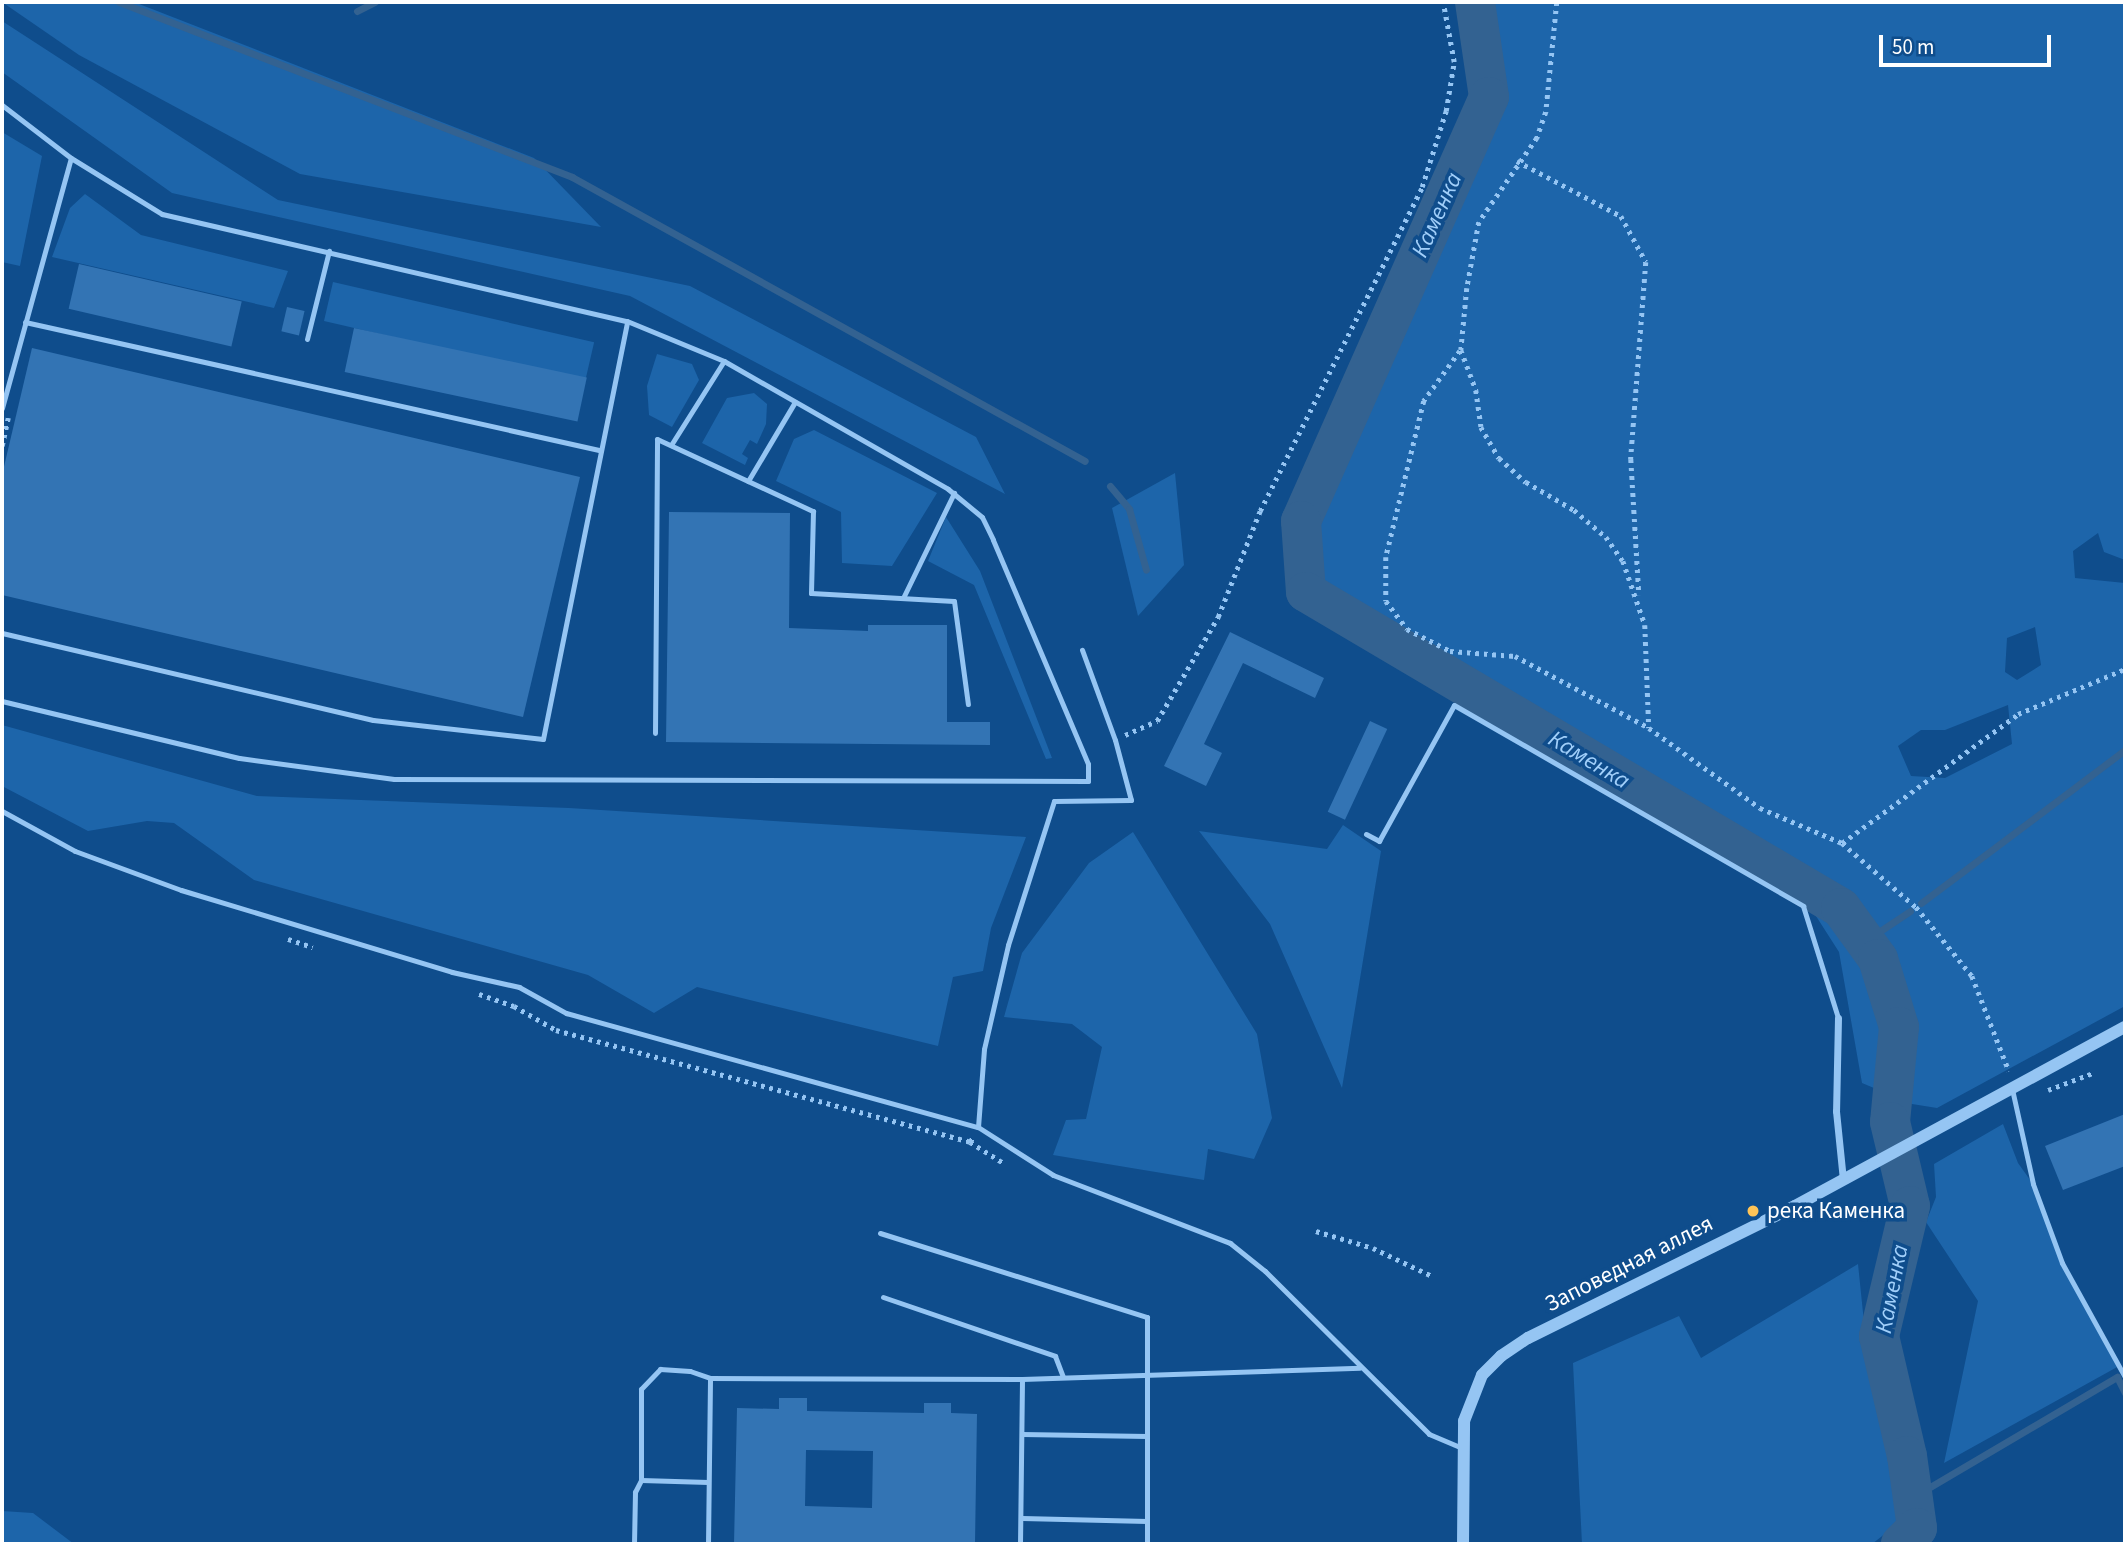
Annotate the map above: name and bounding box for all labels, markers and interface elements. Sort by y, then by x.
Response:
scale bar [1882,21,2054,65]
text: 50 m [1892,32,1934,62]
water label: Каменка [1406,168,1468,262]
water label: Каменка [1543,724,1635,796]
place label: река Каменка [1767,1197,1905,1225]
marker: река Каменка [1745,1203,1761,1219]
street label: Заповедная аллея [1540,1210,1718,1318]
water label: Каменка [1869,1242,1915,1336]

